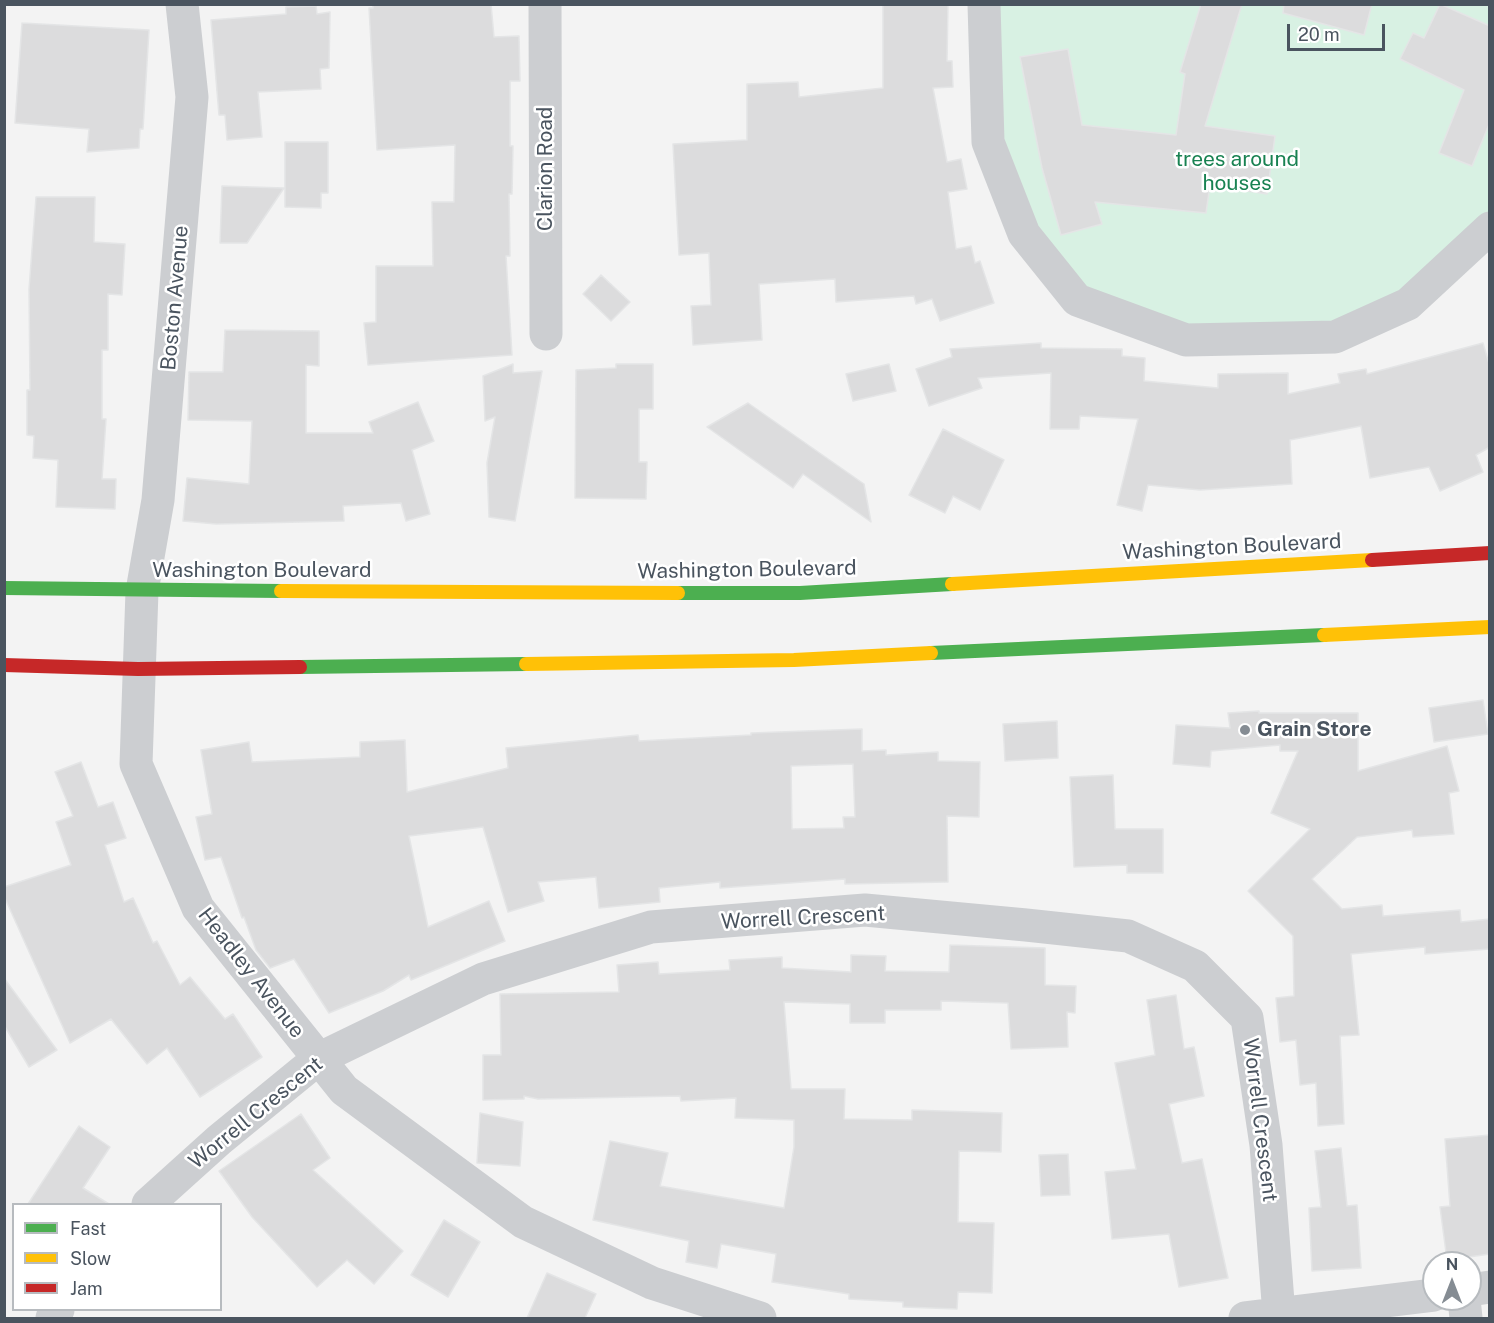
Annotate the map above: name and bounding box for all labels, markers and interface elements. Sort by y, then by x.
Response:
scale bar [1290,12,1388,50]
text: 20 m [1298,24,1340,45]
street label: Clarion Road [533,107,559,231]
park label: trees around houses [1175,147,1299,197]
street label: Boston Avenue [156,224,194,372]
street label: Washington Boulevard [1122,529,1342,565]
street label: Washington Boulevard [637,555,857,585]
street label: Washington Boulevard [152,558,372,584]
place label: Grain Store [1257,717,1372,743]
marker: Grain Store [1238,723,1252,737]
street label: Worrell Crescent [720,901,886,935]
street label: Headley Avenue [192,903,310,1043]
street label: Worrell Crescent [1237,1037,1283,1203]
street label: Worrell Crescent [184,1051,328,1175]
legend [12,1203,222,1311]
text: Fast [70,1218,106,1239]
text: Slow [70,1248,111,1269]
north arrow [1422,1251,1482,1311]
text: N [1446,1255,1458,1274]
text: Jam [70,1278,103,1299]

